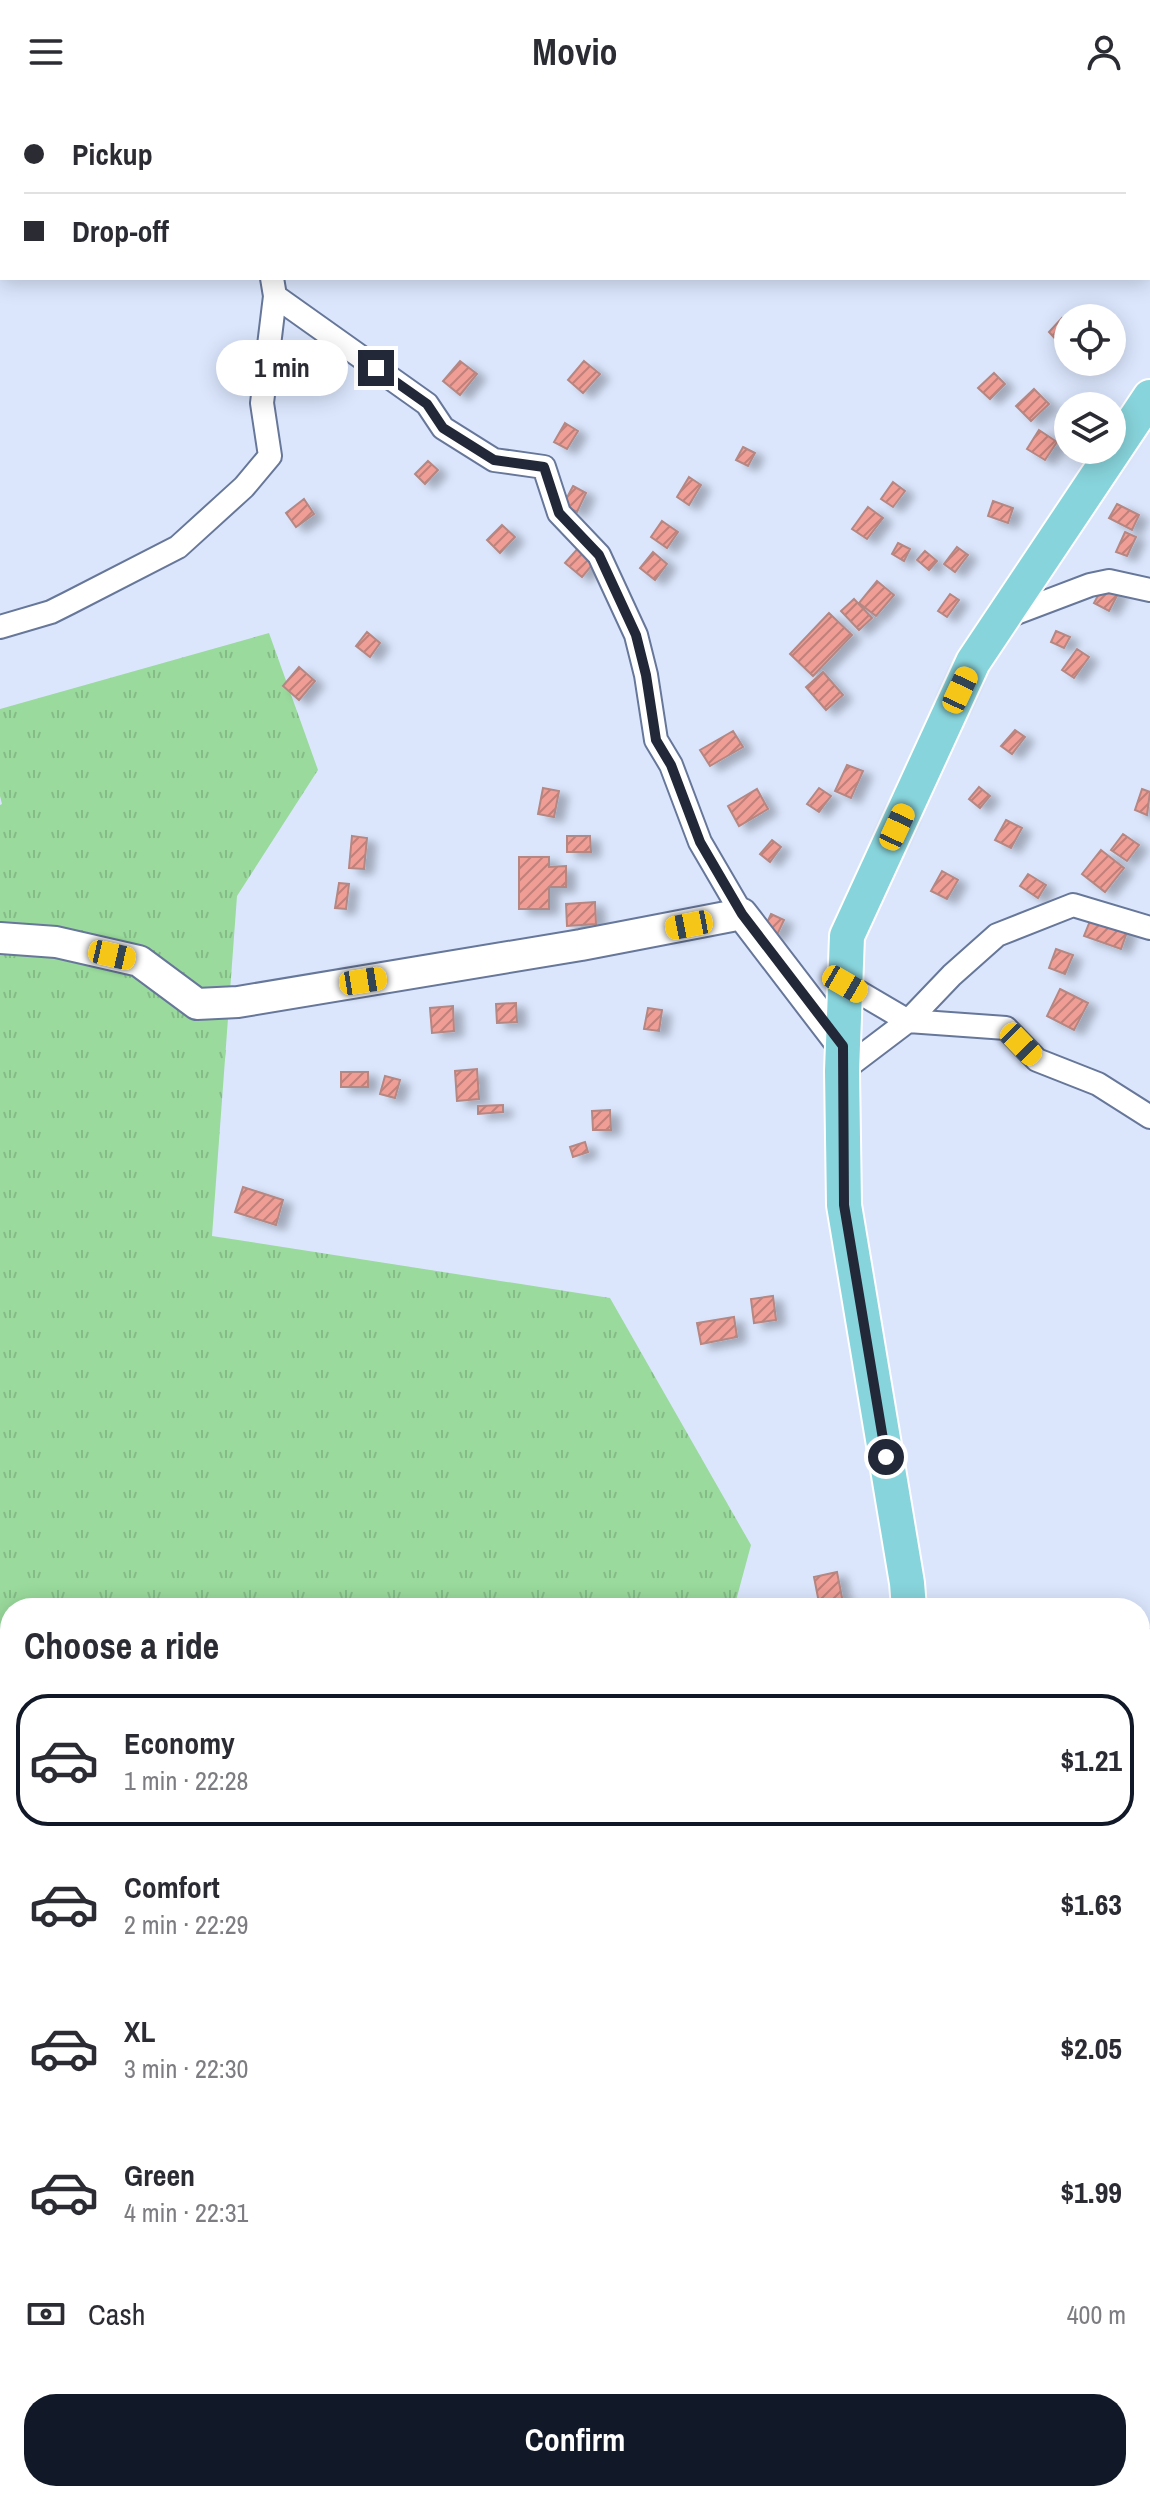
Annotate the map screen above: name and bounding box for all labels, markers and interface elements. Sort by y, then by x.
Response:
text: Movio [532,28,618,76]
icon: menu [24,30,68,74]
icon: person [1082,30,1126,74]
text: Pickup [72,134,153,174]
text: Drop-off [72,211,169,251]
map controls [1054,304,1126,464]
button: locate [1054,304,1126,376]
callout: 1 min [216,340,348,396]
text: 1 min [254,350,310,385]
route end [358,350,394,386]
button: layers [1054,392,1126,464]
car [939,663,981,717]
car [876,800,918,854]
car [663,909,715,941]
car [86,938,138,972]
car [818,962,872,1006]
car [337,965,389,997]
car [996,1018,1046,1070]
route start [868,1439,904,1475]
text: Choose a ride [24,1622,219,1670]
text: Economy [124,1723,235,1763]
icon: car [28,1724,100,1796]
text: $1.21 [1060,1740,1122,1780]
text: 1 min · 22:28 [124,1763,248,1798]
text: Comfort [124,1867,220,1907]
icon: car [28,1868,100,1940]
text: $1.63 [1060,1884,1122,1924]
text: 2 min · 22:29 [124,1907,248,1942]
text: XL [124,2011,155,2051]
icon: car [28,2012,100,2084]
text: $2.05 [1060,2028,1122,2068]
text: 3 min · 22:30 [124,2051,248,2086]
text: Green [124,2155,195,2195]
icon: car [28,2156,100,2228]
text: $1.99 [1060,2172,1122,2212]
text: 4 min · 22:31 [124,2195,248,2230]
icon: cash [24,2292,68,2336]
text: Cash [88,2294,145,2334]
text: 400 m [1067,2297,1126,2332]
button: Confirm [24,2394,1126,2486]

